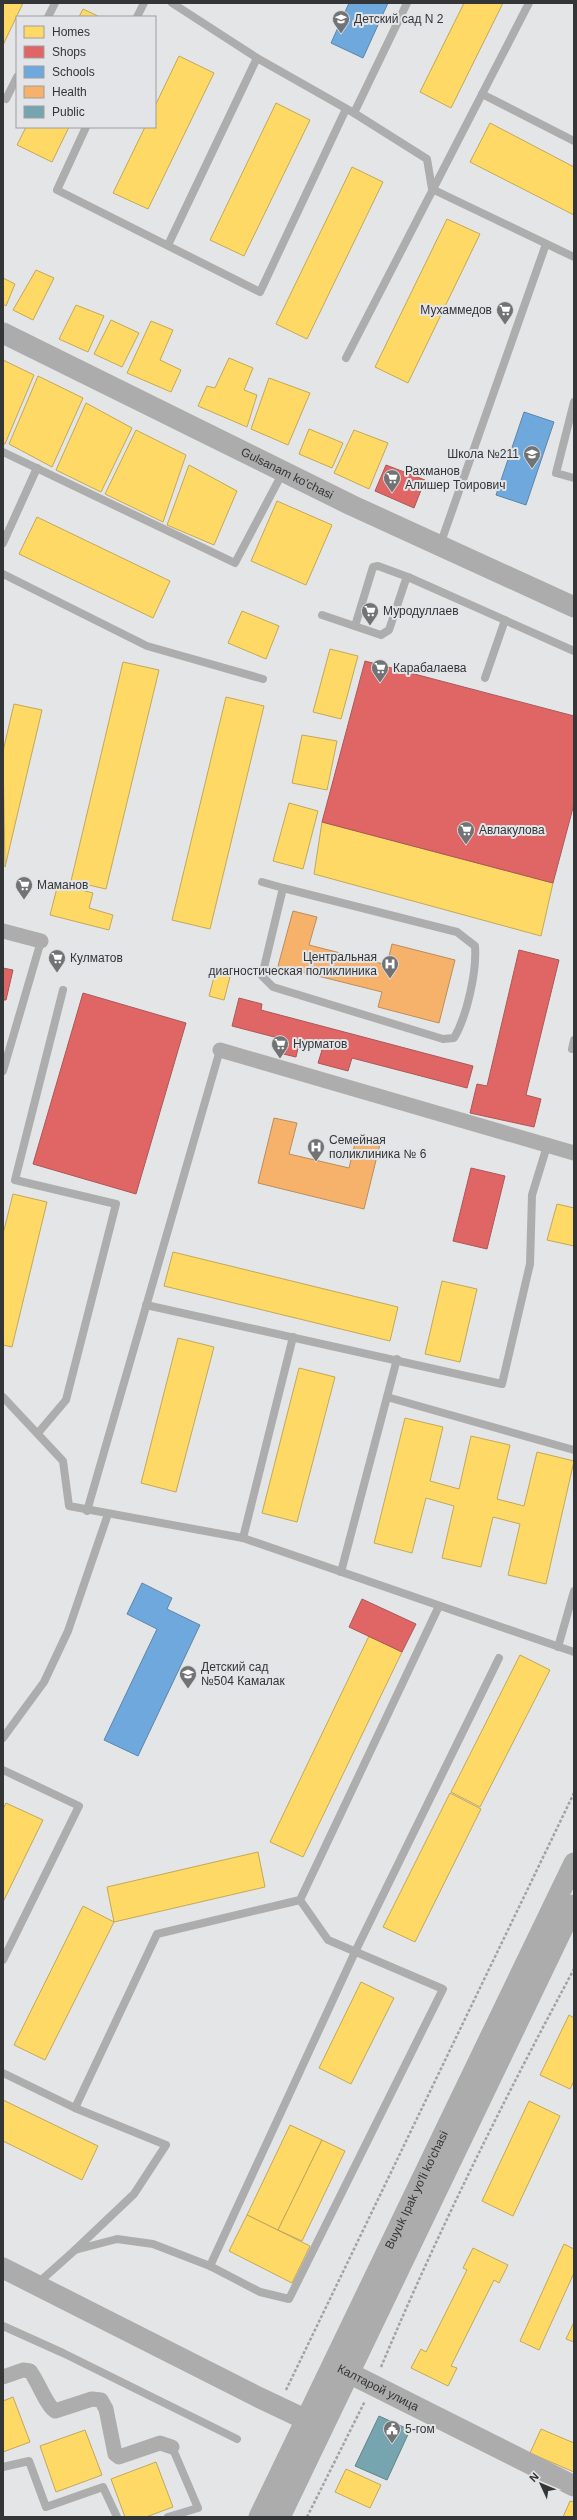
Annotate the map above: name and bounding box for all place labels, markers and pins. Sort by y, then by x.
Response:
school or university icon: Детский сад N 2 [331,9,351,34]
place label: Детский сад N 2 [354,12,444,26]
supermarket icon: Мухаммедов [495,300,515,325]
place label: Мухаммедов [420,303,492,317]
school or university icon: Школа №211 [522,444,542,469]
place label: Школа №211 [447,447,519,461]
place label: Рахманов Алишер Тоирович [405,464,505,492]
supermarket icon: Рахманов Алишер Тоирович [382,468,402,493]
supermarket icon: Муродуллаев [360,601,380,626]
place label: Муродуллаев [383,604,459,618]
supermarket icon: Карабалаева [370,658,390,683]
place label: Карабалаева [393,661,467,675]
supermarket icon: Авлакулова [456,820,476,845]
place label: Авлакулова [479,823,545,837]
supermarket icon: Маманов [14,875,34,900]
place label: Маманов [37,878,88,892]
supermarket icon: Кулматов [47,948,67,973]
place label: Центральная диагностическая поликлиника [209,950,377,978]
place label: Кулматов [70,951,123,965]
hospital icon: Центральная диагностическая поликлиника [380,954,400,979]
supermarket icon: Нурматов [270,1034,290,1059]
place label: Нурматов [293,1037,347,1051]
place label: Семейная поликлиника № 6 [329,1133,427,1161]
hospital icon: Семейная поликлиника № 6 [306,1137,326,1162]
place label: Детский сад №504 Камалак [201,1660,285,1688]
school or university icon: Детский сад №504 Камалак [178,1664,198,1689]
public building icon: 5-гом [382,2419,402,2444]
place label: 5-гом [405,2422,435,2436]

